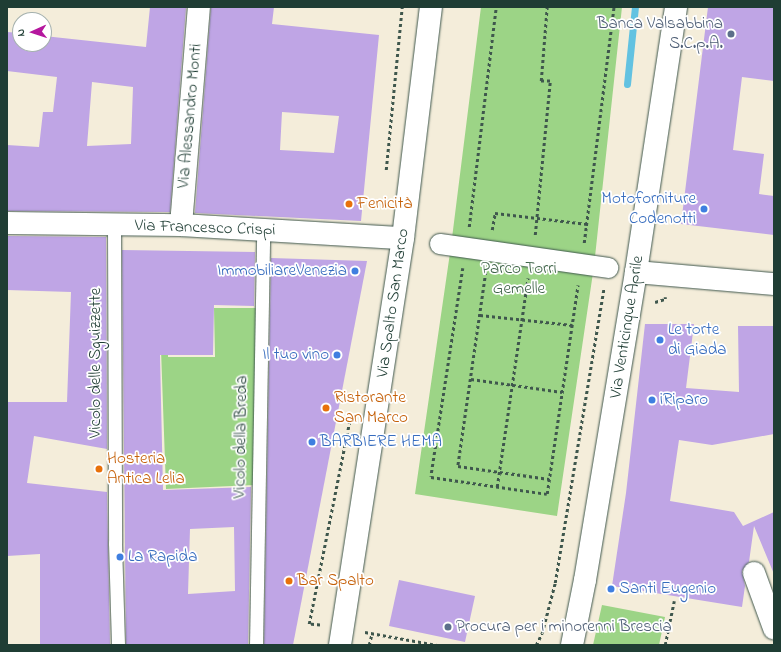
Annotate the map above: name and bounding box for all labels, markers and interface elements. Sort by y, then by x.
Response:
north arrow [12,12,52,52]
place label: Banca Valsabbina S.C.p.A. [597,14,723,54]
text: N [13,28,29,37]
marker: Banca Valsabbina S.C.p.A. [726,29,736,39]
street label: Via Alessandro Monti [174,43,206,189]
place label: Motoforniture Codenotti [602,189,696,229]
place label: Fenicità [357,194,412,214]
marker: Fenicità [344,199,354,209]
marker: Motoforniture Codenotti [699,204,709,214]
street label: Via Francesco Crispi [134,215,276,241]
street label: Via Spalto San Marco [372,227,414,379]
street label: Via Venticinque Aprile [606,254,648,400]
park label: Parco Torri Gemelle [481,259,557,299]
place label: ImmobiliareVenezia [217,261,347,281]
marker: ImmobiliareVenezia [350,266,360,276]
street label: Vicolo delle Sguizzette [86,288,106,438]
place label: Le torte di Giada [668,320,726,360]
marker: Le torte di Giada [655,335,665,345]
place label: Il tuo vino [263,345,329,365]
marker: Il tuo vino [332,350,342,360]
street label: Vicolo della Breda [230,375,252,499]
place label: Ristorante San Marco [334,388,408,428]
place label: iRiparo [660,390,708,410]
marker: iRiparo [647,395,657,405]
marker: Ristorante San Marco [321,403,331,413]
place label: BARBIERE HEMA [320,432,442,452]
marker: BARBIERE HEMA [307,437,317,447]
place label: Hosteria Antica Lelia [107,449,185,489]
marker: Hosteria Antica Lelia [94,464,104,474]
place label: La Rapida [128,547,197,567]
marker: La Rapida [115,552,125,562]
place label: Bar Spalto [297,571,374,591]
marker: Bar Spalto [284,576,294,586]
place label: Santi Eugenio [619,579,716,599]
marker: Santi Eugenio [606,584,616,594]
place label: Procura per i minorenni Brescia [456,617,672,637]
marker: Procura per i minorenni Brescia [443,622,453,632]

